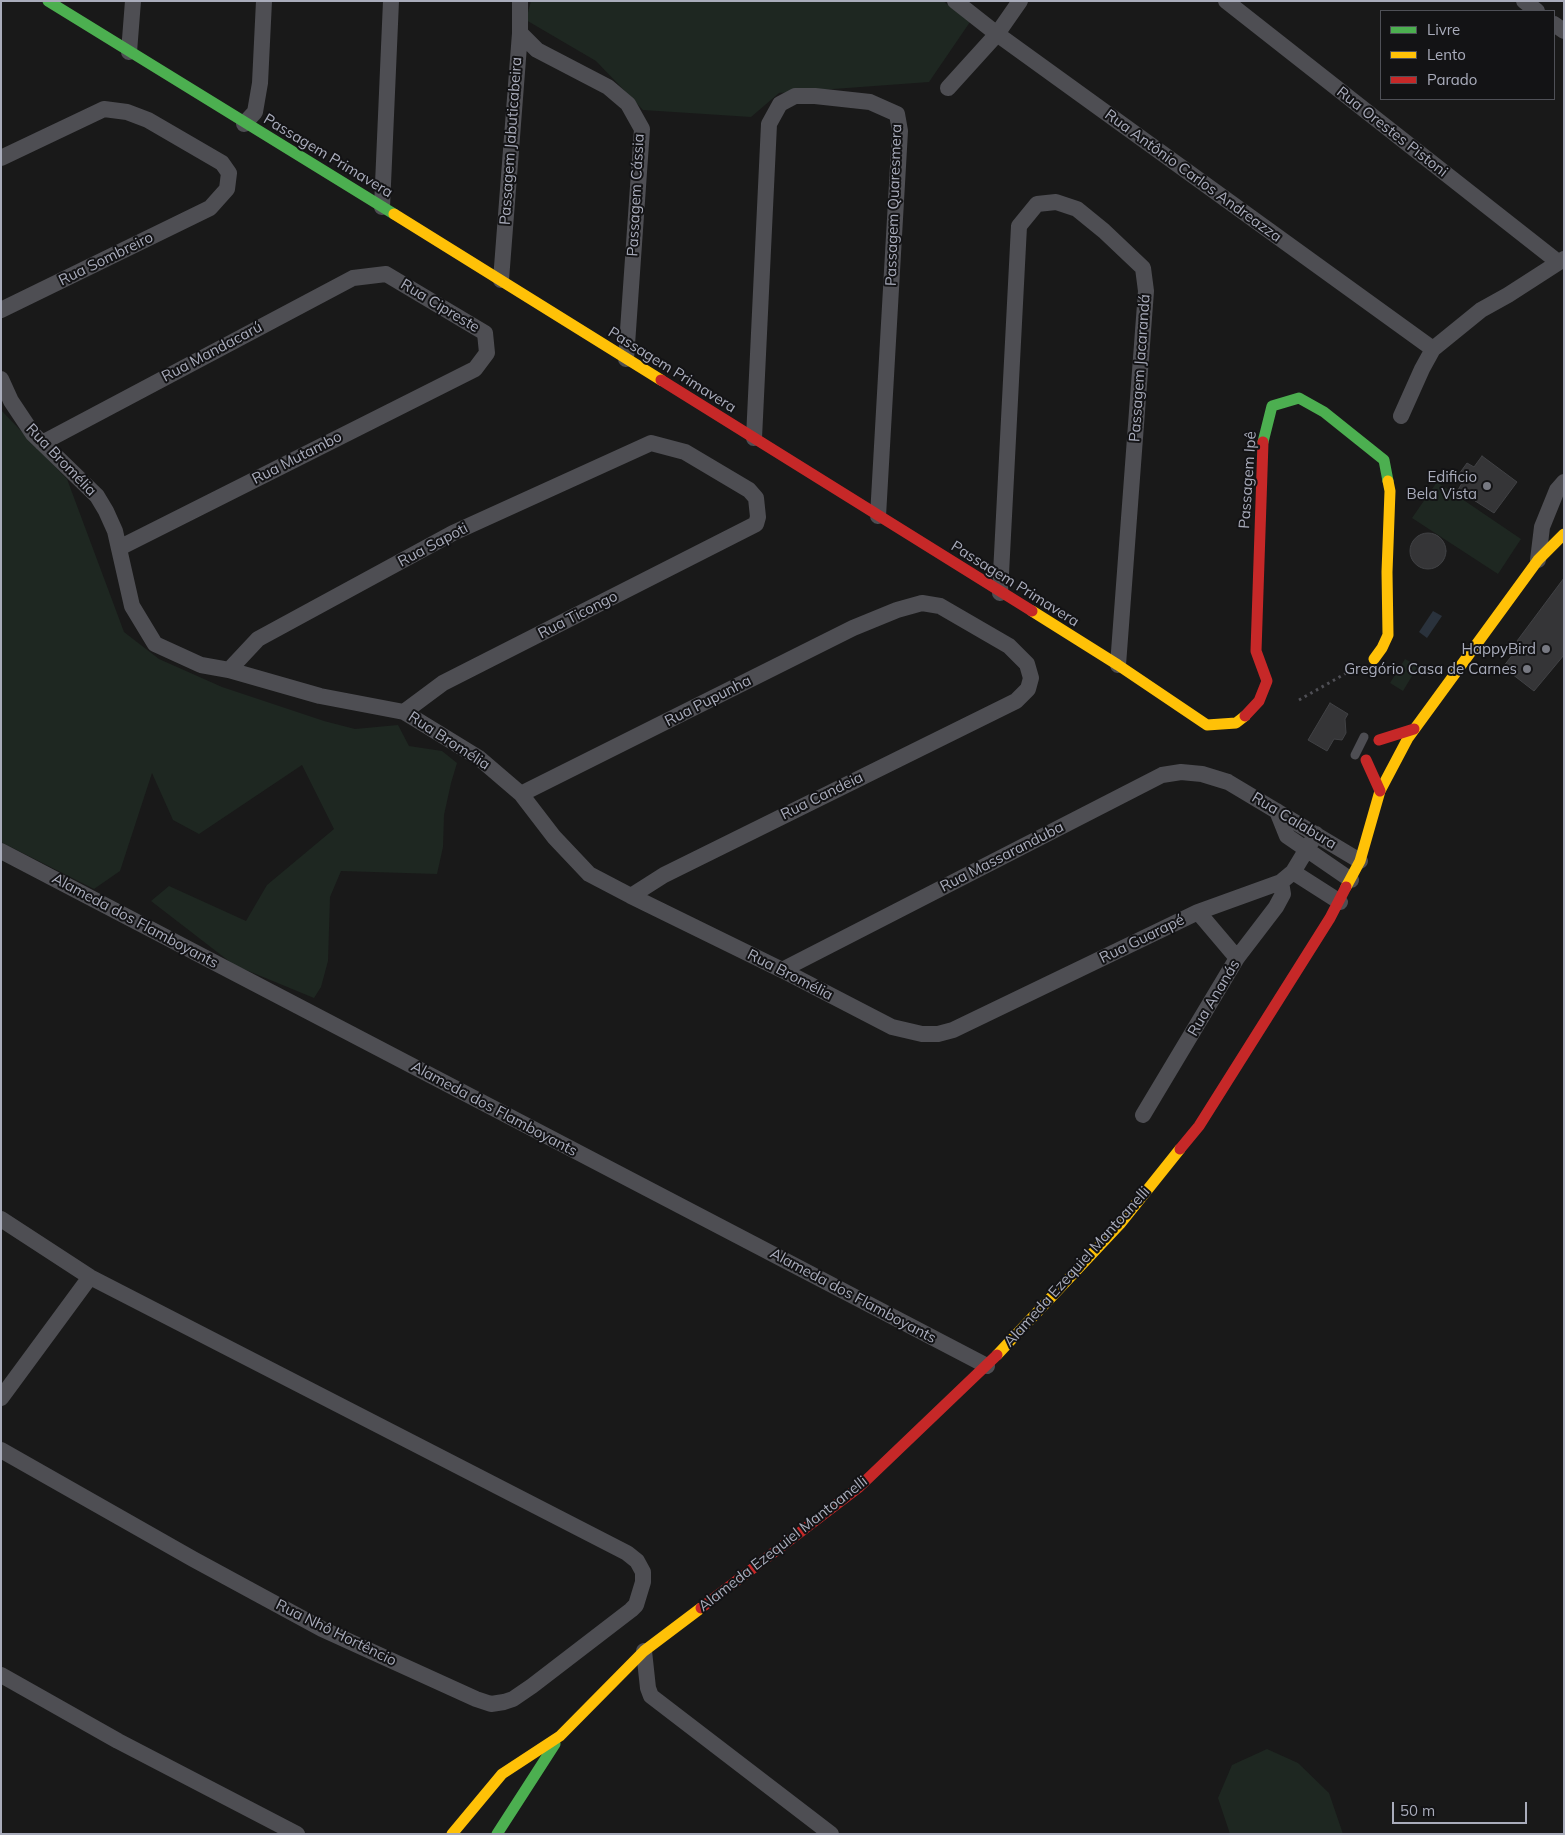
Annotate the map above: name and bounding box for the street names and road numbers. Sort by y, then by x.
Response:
street label: Passagem Jabuticabeira [496,56,526,226]
street label: Rua Orestes Pistoni [1333,83,1451,181]
street label: Rua Antônio Carlos Andreazza [1101,106,1285,246]
street label: Passagem Primavera [260,110,396,202]
street label: Passagem Quaresmera [882,124,906,286]
street label: Passagem Cássia [624,133,648,257]
street label: Rua Sombreiro [56,228,156,290]
street label: Rua Cipreste [397,275,483,337]
street label: Passagem Jacarandá [1126,294,1154,442]
street label: Rua Mandacarú [159,318,265,386]
street label: Passagem Primavera [605,323,739,417]
street label: Rua Bromélia [22,420,100,500]
street label: Rua Mutambo [249,428,345,488]
street label: Passagem Ipê [1236,431,1260,529]
street label: Rua Sapoti [395,519,471,571]
street label: Passagem Primavera [948,537,1082,631]
street label: Rua Ticongo [535,587,621,643]
street label: Rua Pupunha [662,672,754,730]
street label: Rua Bromélia [405,708,493,774]
street label: Rua Candeia [778,768,866,824]
street label: Rua Calabura [1248,789,1340,853]
street label: Rua Massaranduba [937,818,1067,896]
street label: Alameda dos Flamboyants [49,869,221,973]
street label: Rua Guarapé [1097,911,1187,967]
street label: Rua Bromélia [744,946,836,1004]
street label: Rua Ananás [1184,957,1244,1039]
street label: Alameda dos Flamboyants [408,1057,580,1161]
street label: Alameda Ezequiel Mantoanelli [1000,1183,1154,1351]
street label: Alameda dos Flamboyants [767,1244,939,1348]
street label: Alameda Ezequiel Mantoanelli [695,1472,871,1616]
street label: Rua Nhô Hortêncio [273,1596,399,1670]

